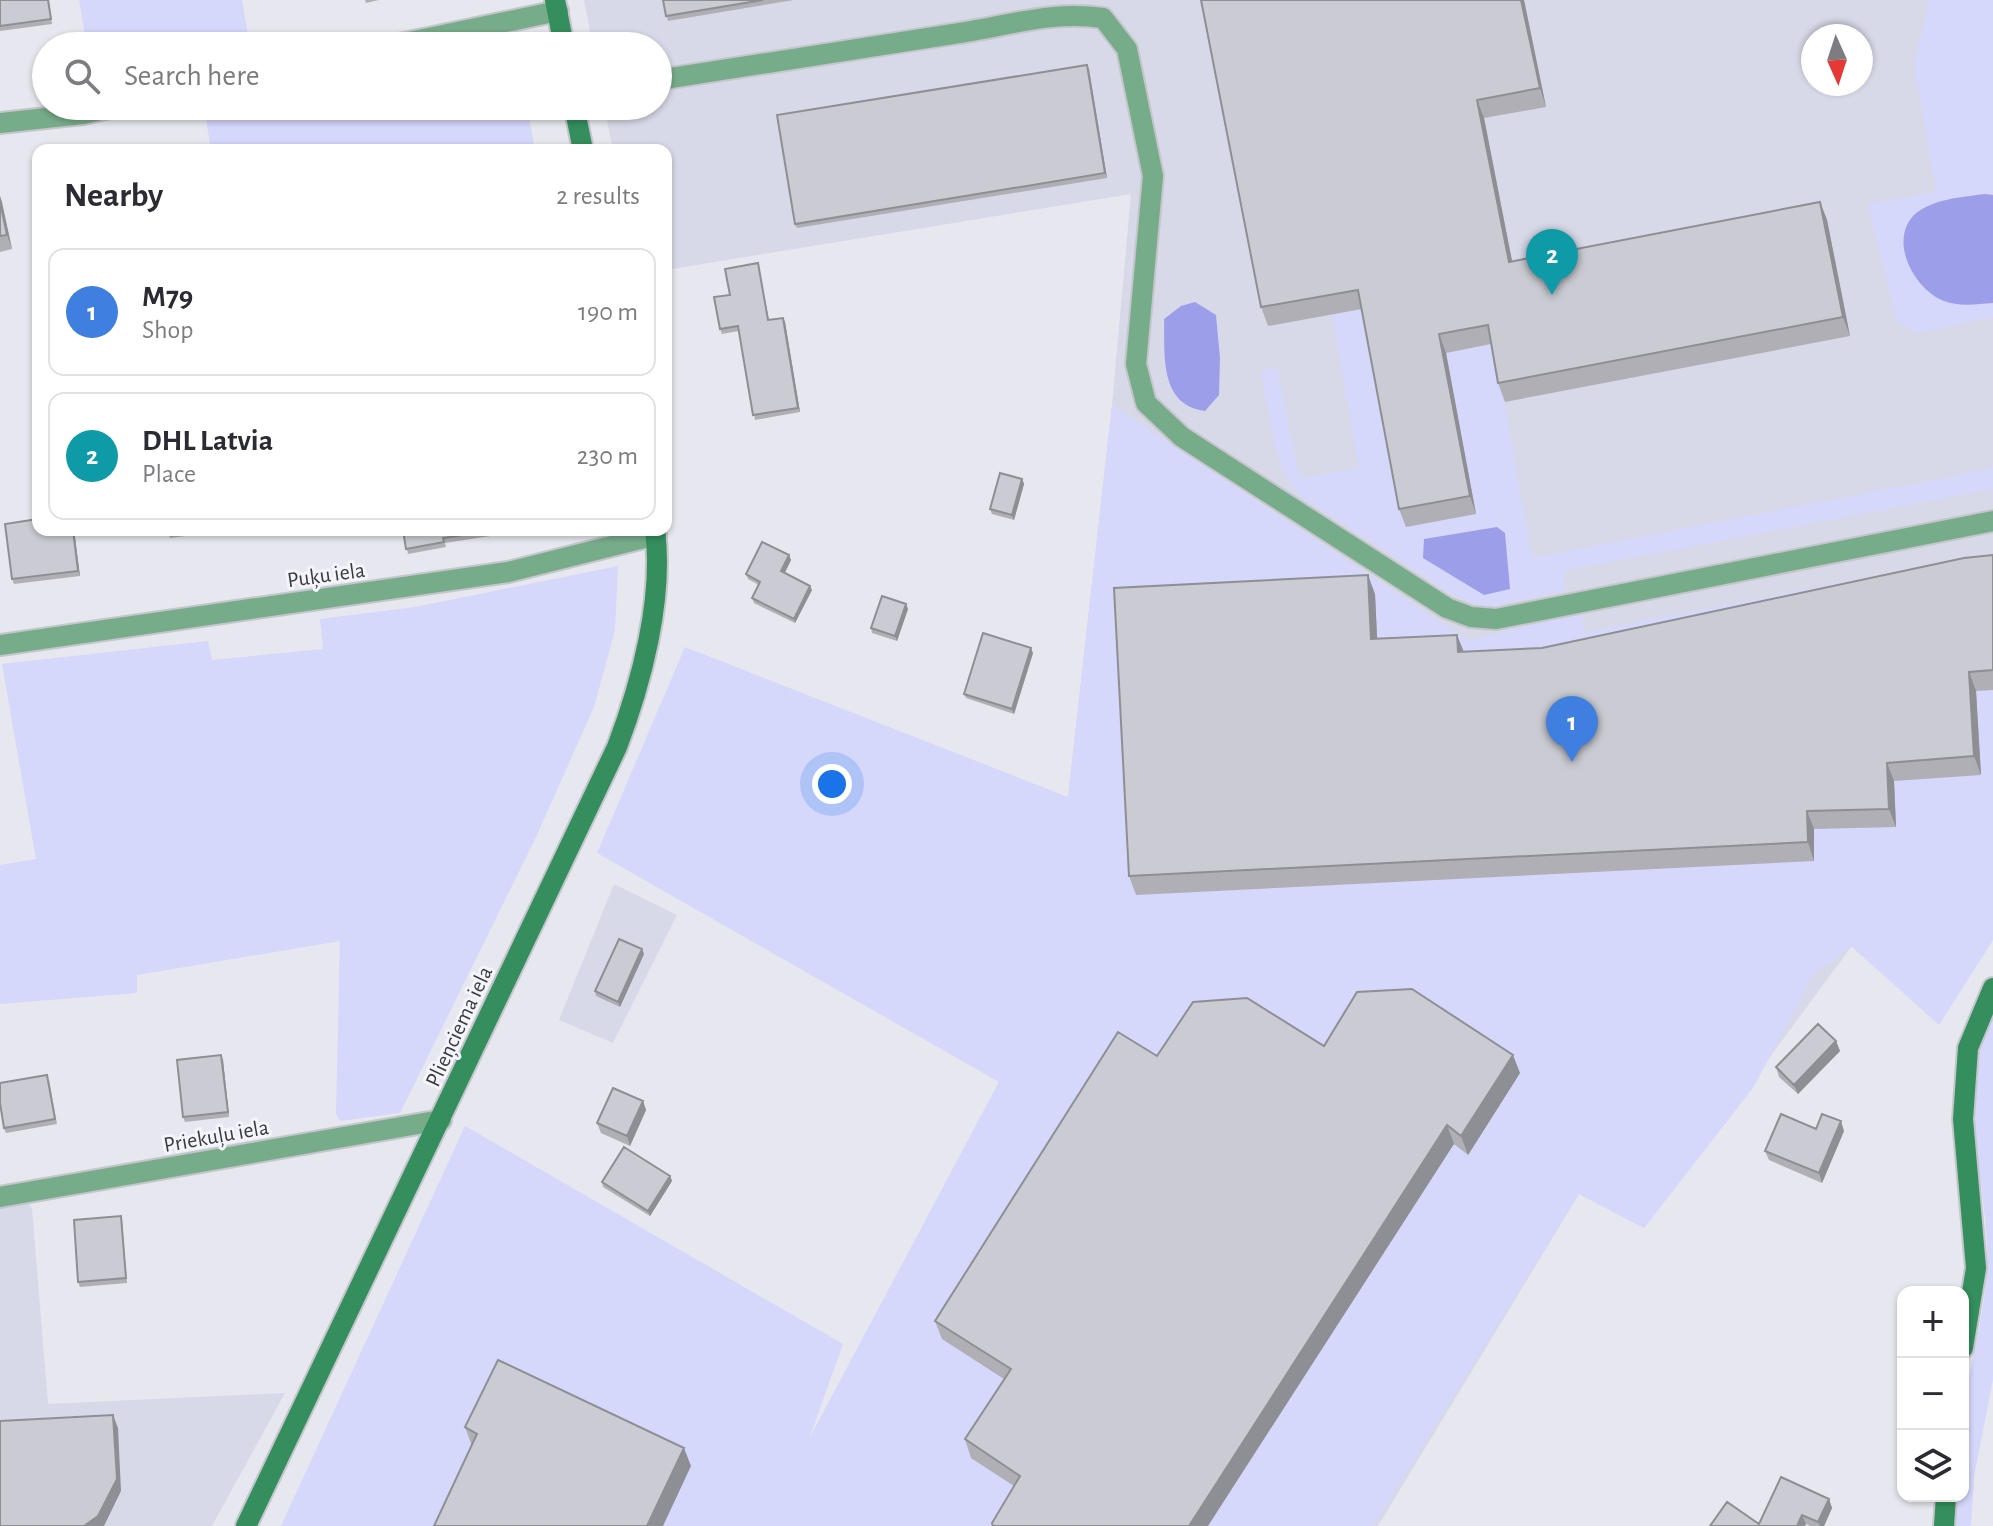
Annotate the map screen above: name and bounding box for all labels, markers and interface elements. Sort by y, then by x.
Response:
north arrow [1801,24,1873,96]
search box [32,32,672,120]
icon: search [60,54,104,98]
text: Search here [124,61,260,91]
text: Nearby [64,179,163,213]
text: 2 results [556,183,640,209]
pin: 2 [1526,229,1578,295]
text: M79 [142,282,193,312]
text: 1 [87,299,97,325]
text: 190 m [578,299,638,325]
text: Shop [142,317,194,343]
text: DHL Latvia [142,426,273,456]
text: 2 [86,443,98,469]
text: 230 m [577,443,638,469]
text: Place [142,461,196,487]
street label: Puķu iela [286,559,367,593]
pin: 1 [1546,696,1598,762]
your location [812,764,852,804]
street label: Plieņciema iela [421,963,498,1091]
street label: Priekuļu iela [162,1116,271,1158]
map controls [1897,1286,1969,1502]
button: + [1897,1286,1969,1358]
button: − [1897,1358,1969,1430]
button: layers [1897,1430,1969,1502]

